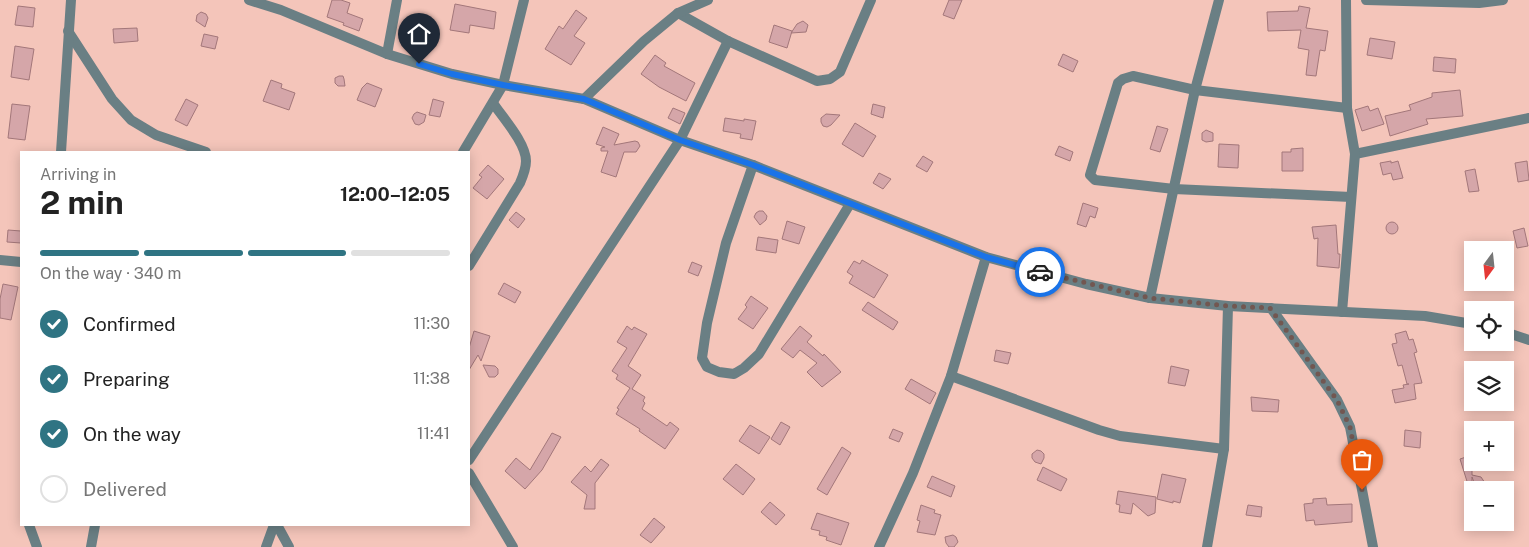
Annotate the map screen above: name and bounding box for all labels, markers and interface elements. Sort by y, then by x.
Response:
pin [398,13,440,64]
icon: home [405,20,433,48]
text: Arriving in [40,165,116,184]
text: 12:00–12:05 [340,183,450,205]
text: 2 min [40,184,124,221]
north arrow [1464,241,1514,291]
map controls [1464,241,1514,531]
courier [1015,247,1065,297]
icon: car [1026,258,1054,286]
text: On the way · 340 m [40,264,181,283]
button: locate [1464,301,1514,351]
icon: check [40,310,68,338]
text: Confirmed [83,313,176,335]
text: 11:30 [414,314,450,333]
button: layers [1464,361,1514,411]
icon: check [40,365,68,393]
text: Preparing [83,368,170,390]
text: 11:38 [413,369,450,388]
icon: check [40,420,68,448]
button: + [1464,421,1514,471]
text: On the way [83,423,181,445]
text: 11:41 [417,424,450,443]
pin [1341,439,1383,490]
icon: bag [1348,446,1376,474]
text: Delivered [83,478,167,500]
button: − [1464,481,1514,531]

